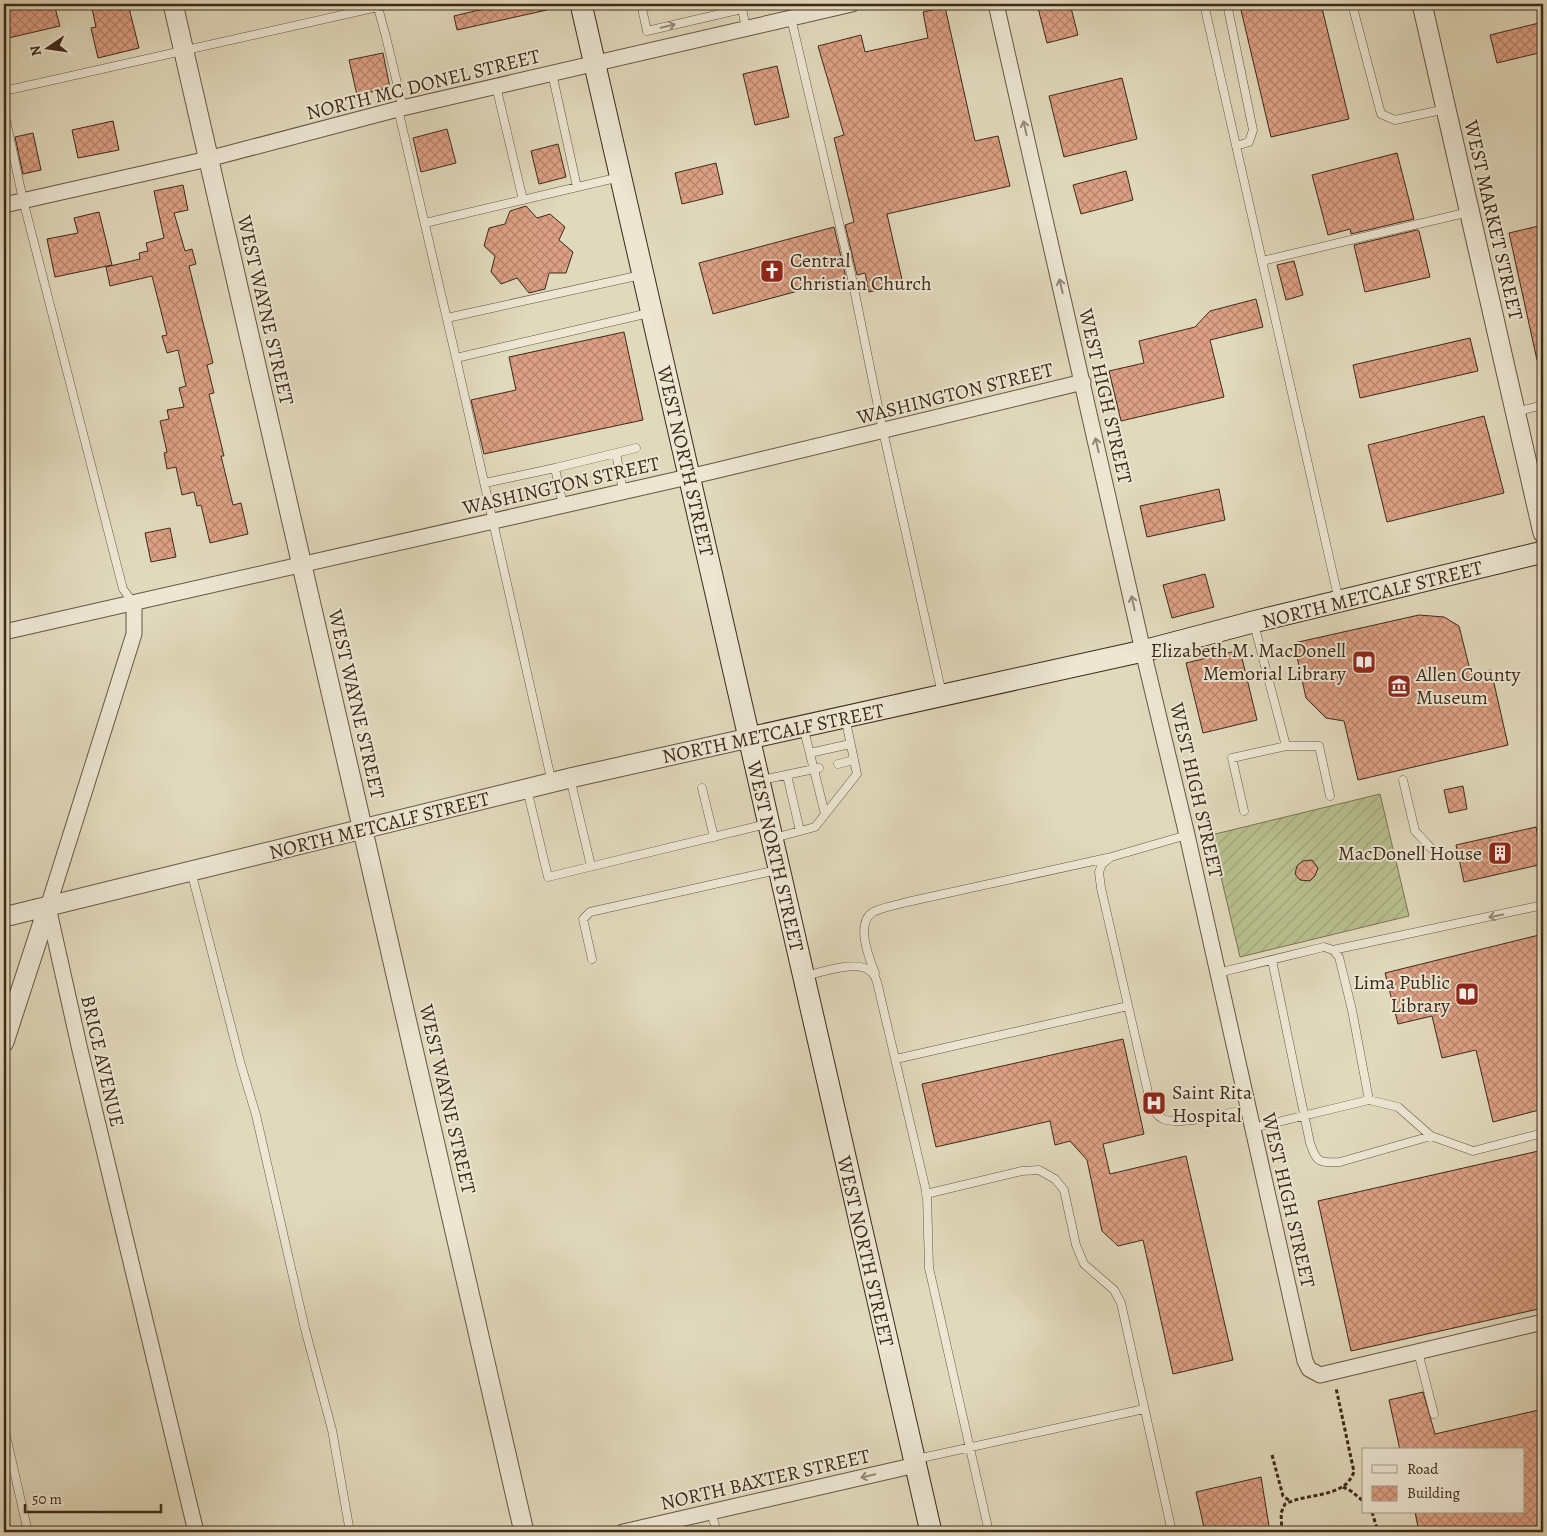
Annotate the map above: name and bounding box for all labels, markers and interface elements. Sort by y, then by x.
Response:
one-way arrow [659,21,675,30]
north arrow [22,22,72,72]
street label: NORTH MC DONEL STREET [303,42,543,127]
text: N [25,44,46,58]
street label: WEST MARKET STREET [1457,117,1530,323]
one-way arrow [1020,120,1029,136]
street label: WEST WAYNE STREET [230,212,300,408]
place label: Central Christian Church [790,247,932,297]
church icon: Central Christian Church [759,258,785,284]
one-way arrow [1056,279,1065,295]
street label: WEST HIGH STREET [1072,305,1139,486]
street label: WASHINGTON STREET [853,356,1056,431]
street label: WEST NORTH STREET [650,362,721,559]
one-way arrow [1092,437,1101,453]
street label: WASHINGTON STREET [459,450,662,522]
street label: NORTH METCALF STREET [1259,554,1485,635]
one-way arrow [1128,596,1137,612]
street label: WEST WAYNE STREET [321,606,391,802]
place label: Elizabeth M. MacDonell Memorial Library [1151,637,1347,687]
library icon: Elizabeth M. MacDonell Memorial Library [1351,649,1377,675]
place label: Allen County Museum [1415,661,1521,711]
museum icon: Allen County Museum [1386,673,1412,699]
street label: NORTH METCALF STREET [660,697,887,770]
street label: WEST HIGH STREET [1163,699,1230,880]
street label: WEST NORTH STREET [740,757,811,954]
street label: NORTH METCALF STREET [266,785,492,866]
place label: MacDonell House [1338,840,1482,867]
building icon: MacDonell House [1487,840,1513,866]
one-way arrow [1488,912,1504,921]
place label: Lima Public Library [1353,969,1451,1019]
library icon: Lima Public Library [1454,981,1480,1007]
street label: BRICE AVENUE [74,993,131,1130]
street label: WEST WAYNE STREET [412,1001,482,1197]
place label: Saint Rita Hospital [1172,1079,1253,1129]
hospital icon: Saint Rita Hospital [1141,1090,1167,1116]
street label: WEST HIGH STREET [1255,1109,1322,1290]
street label: WEST NORTH STREET [830,1152,901,1349]
street label: NORTH BAXTER STREET [658,1442,873,1517]
legend [1362,1448,1524,1514]
text: Road [1407,1459,1439,1479]
one-way arrow [860,1472,876,1481]
scale bar [25,1481,161,1513]
text: Building [1407,1483,1460,1503]
text: 50 m [32,1489,62,1509]

